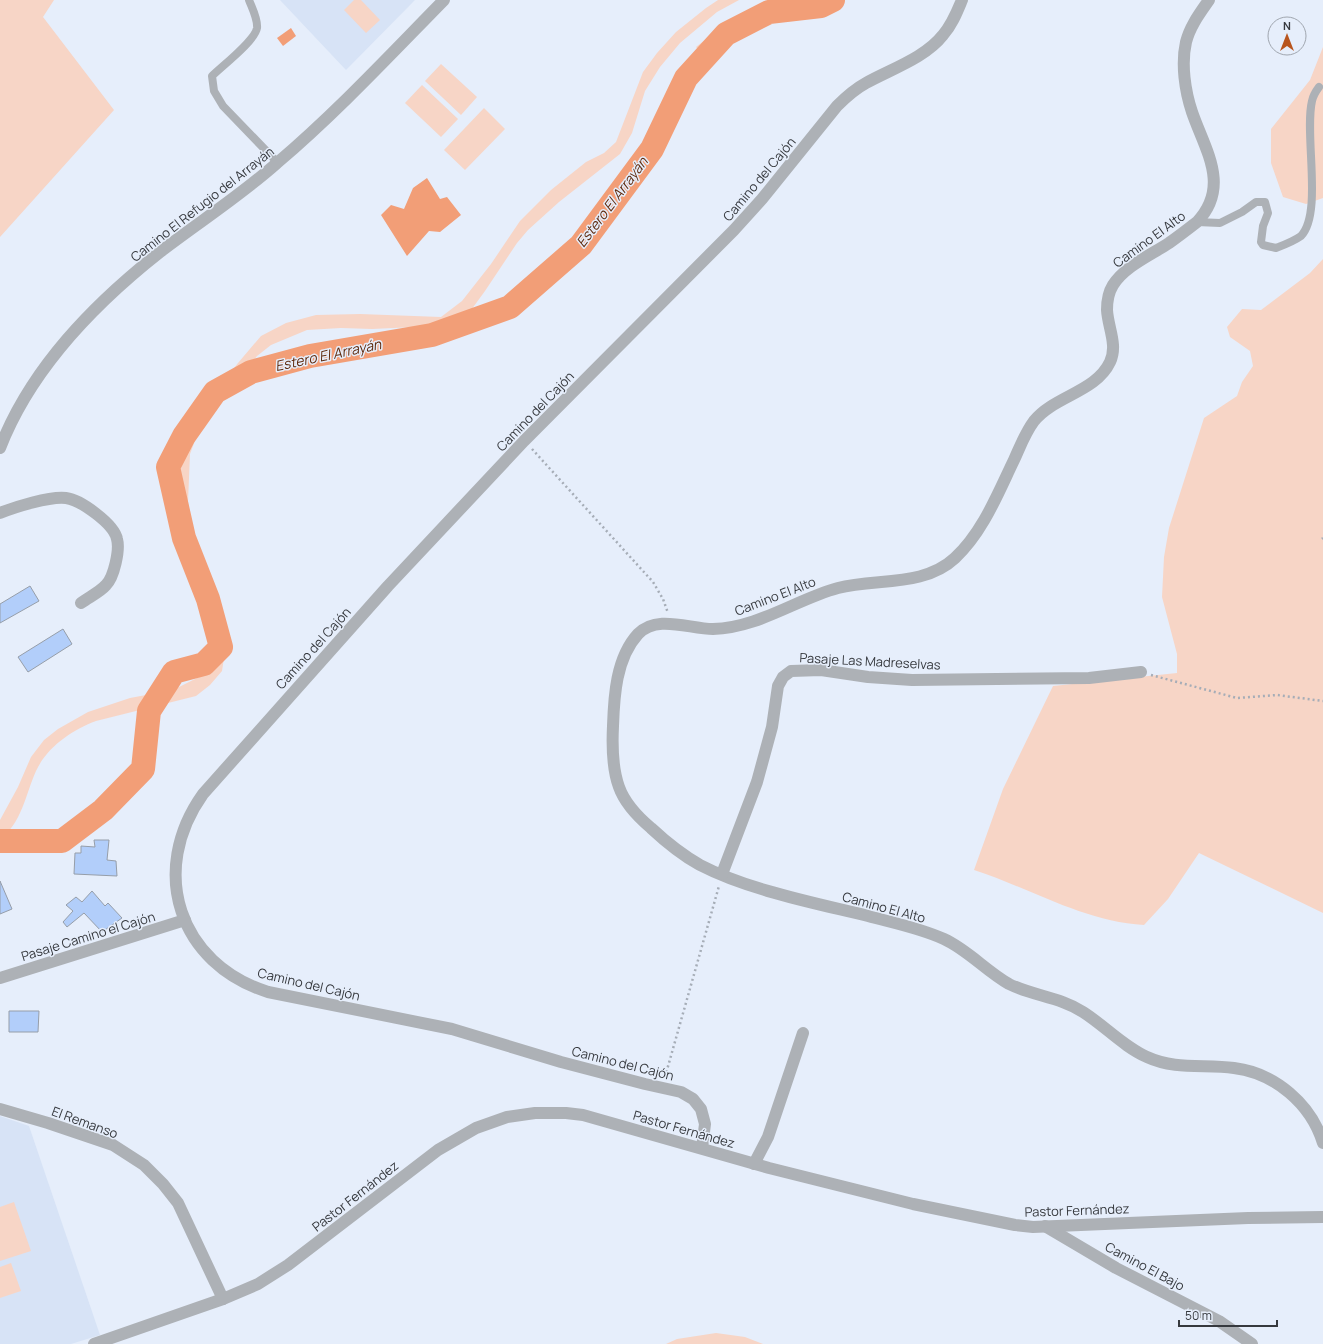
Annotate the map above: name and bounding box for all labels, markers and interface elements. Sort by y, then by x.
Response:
north arrow [1267,16,1307,56]
text: N [1283,18,1291,33]
street label: Camino del Cajón [718,133,800,225]
street label: Camino El Refugio del Arrayán [127,142,277,266]
water label: Estero El Arrayán [571,152,652,251]
street label: Camino El Alto [1109,206,1189,271]
water label: Estero El Arrayán [273,334,383,375]
street label: Camino del Cajón [492,367,578,455]
street label: Camino El Alto [732,572,818,620]
street label: Camino del Cajón [271,603,355,693]
street label: Pasaje Las Madreselvas [799,648,941,674]
street label: Camino El Alto [840,887,928,927]
street label: Pasaje Camino el Cajón [19,907,157,965]
street label: Camino del Cajón [256,963,362,1005]
street label: Camino del Cajón [570,1042,676,1084]
street label: El Remanso [49,1102,121,1142]
street label: Pastor Fernández [631,1106,737,1152]
street label: Pastor Fernández [308,1157,402,1235]
street label: Pastor Fernández [1024,1199,1130,1221]
street label: Camino El Bajo [1102,1237,1188,1295]
scale bar [1179,1302,1277,1328]
text: 50 m [1185,1307,1212,1324]

